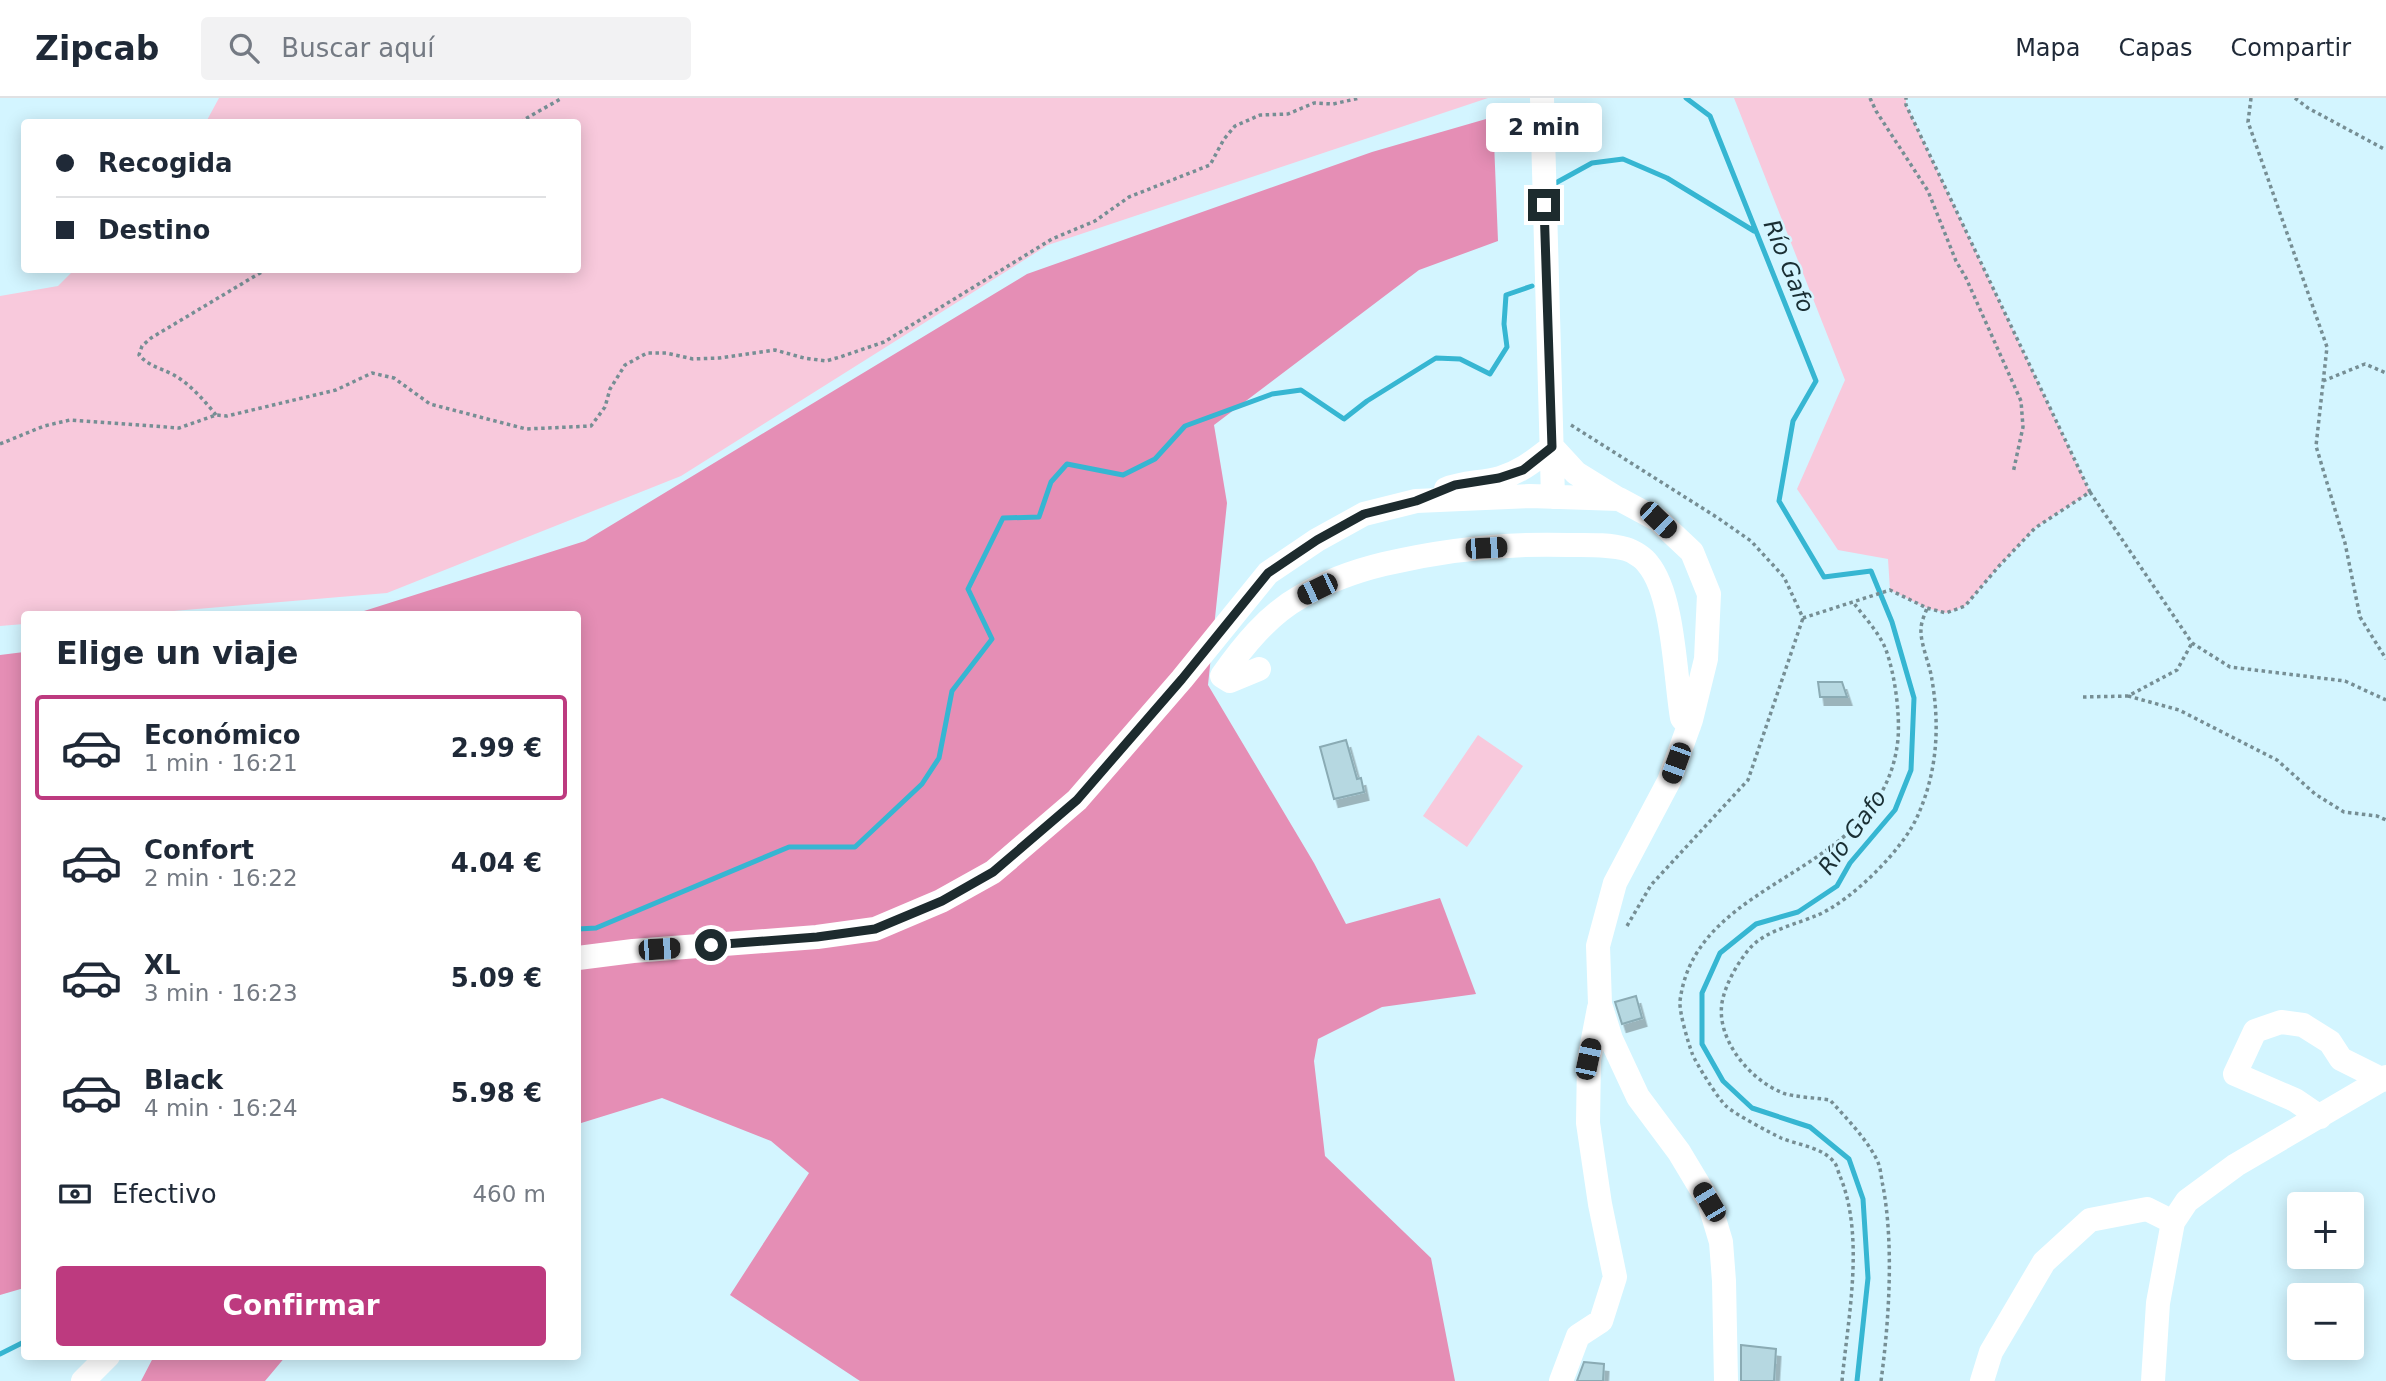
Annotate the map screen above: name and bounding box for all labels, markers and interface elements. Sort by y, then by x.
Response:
search box [201,17,691,80]
text: Zipcab [35,29,159,68]
icon: search [225,29,263,67]
text: Buscar aquí [281,33,435,63]
text: Mapa [2015,34,2081,62]
text: Capas [2119,34,2192,62]
text: Compartir [2230,34,2351,62]
callout: 2 min [1486,104,1602,153]
text: 2 min [1508,114,1580,140]
text: Recogida [98,148,233,178]
route end [1528,189,1560,221]
text: Destino [98,215,210,245]
water label: Río Gafo [1759,216,1819,316]
car [1636,498,1681,542]
car [1465,536,1508,560]
car [1294,570,1341,608]
text: Elige un viaje [56,634,298,672]
icon: car [60,716,123,779]
text: Económico [144,720,301,750]
text: 2.99 € [451,733,542,763]
car [1659,740,1694,786]
text: 1 min · 16:21 [144,750,298,776]
water label: Río Gafo [1813,785,1891,879]
icon: car [60,831,123,894]
text: Confort [144,835,254,865]
text: 4.04 € [451,848,542,878]
text: 2 min · 16:22 [144,865,298,891]
route start [695,929,727,961]
car [638,937,681,961]
icon: car [60,946,123,1009]
text: XL [144,950,181,980]
text: 5.09 € [451,963,542,993]
text: 3 min · 16:23 [144,980,298,1006]
car [1574,1036,1603,1082]
icon: car [60,1061,123,1124]
text: Black [144,1065,223,1095]
text: 5.98 € [451,1078,542,1108]
text: 4 min · 16:24 [144,1095,298,1121]
icon: cash [56,1175,94,1213]
text: Efectivo [112,1179,217,1209]
car [1690,1179,1729,1225]
text: 460 m [472,1181,546,1207]
map controls [2287,1192,2364,1360]
button: + [2287,1192,2364,1269]
button: Confirmar [56,1266,546,1346]
button: − [2287,1283,2364,1360]

